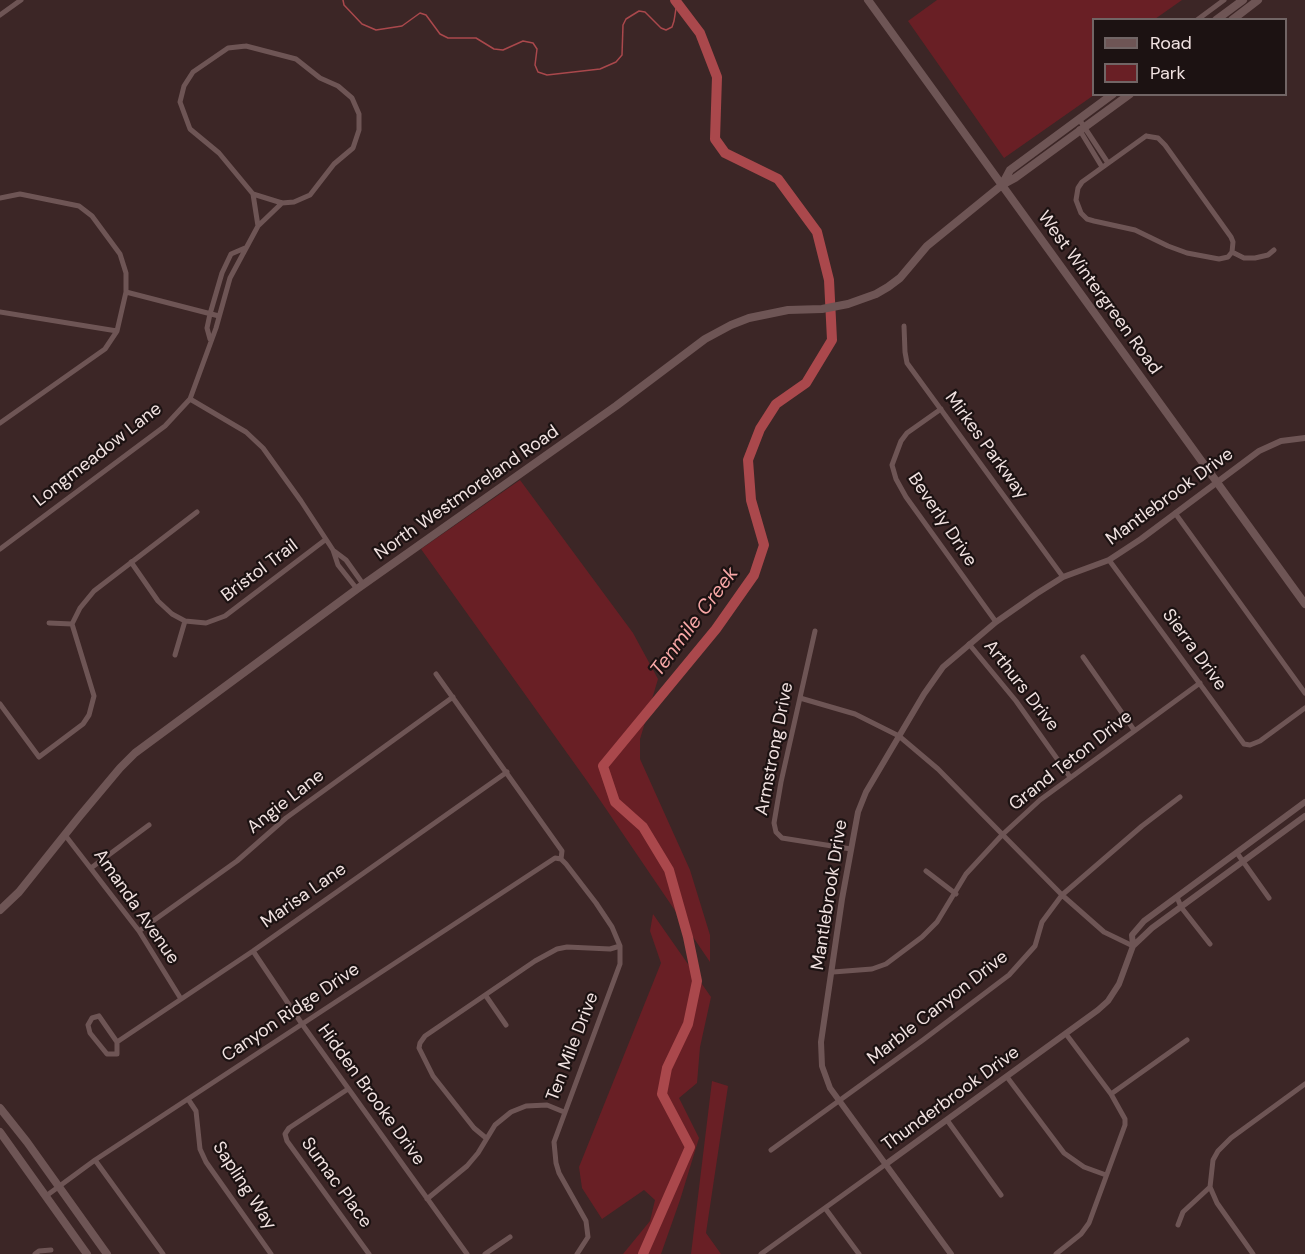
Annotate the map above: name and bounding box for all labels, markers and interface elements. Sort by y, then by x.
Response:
legend [1092,18,1287,96]
text: Road [1150,31,1192,55]
text: Park [1150,61,1186,85]
street label: West Wintergreen Road [1032,207,1166,379]
street label: Mirkes Parkway [940,388,1032,504]
street label: Longmeadow Lane [30,398,166,512]
street label: North Westmoreland Road [371,421,563,565]
street label: Mantlebrook Drive [1102,444,1238,550]
street label: Beverly Drive [903,469,981,571]
street label: Bristol Trail [217,535,303,607]
water label: Tenmile Creek [646,562,744,682]
street label: Sierra Drive [1157,605,1231,695]
street label: Arthurs Drive [979,636,1063,736]
street label: Armstrong Drive [752,681,798,817]
street label: Grand Teton Drive [1005,706,1137,816]
street label: Angie Lane [243,765,329,839]
street label: Mantlebrook Drive [807,818,853,972]
street label: Amanda Avenue [88,845,184,969]
street label: Marisa Lane [257,859,351,933]
street label: Marble Canyon Drive [863,946,1013,1070]
street label: Canyon Ridge Drive [218,959,364,1067]
street label: Ten Mile Drive [542,989,604,1105]
street label: Hidden Brooke Drive [313,1020,429,1170]
street label: Thunderbrook Drive [878,1042,1024,1156]
street label: Sumac Place [296,1134,376,1232]
street label: Sapling Way [207,1138,281,1234]

